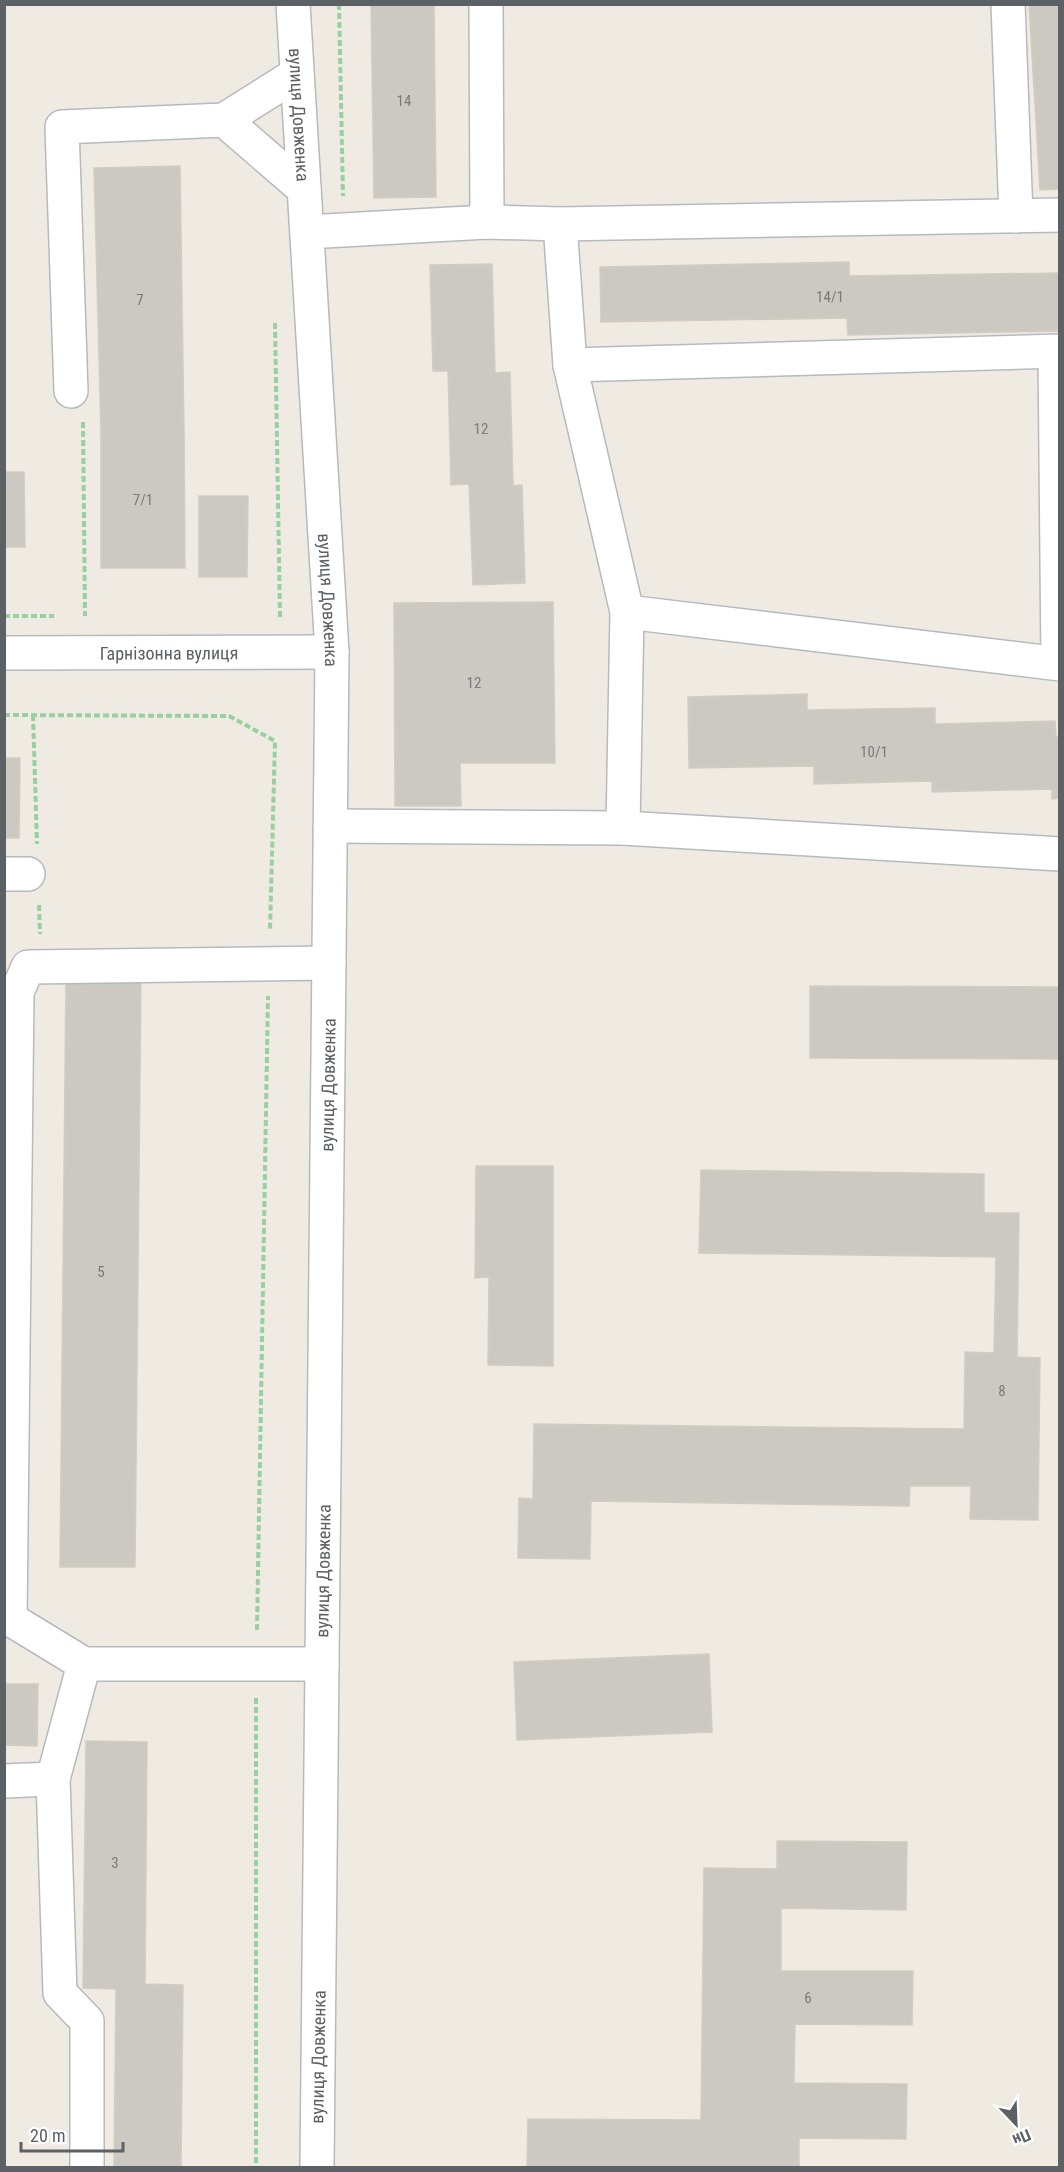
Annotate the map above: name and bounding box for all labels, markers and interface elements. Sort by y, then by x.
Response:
street label: вулиця Довженка [285,48,314,182]
house number: 14 [397,92,411,110]
house number: 14/1 [816,288,844,306]
house number: 7 [136,291,144,309]
house number: 12 [474,420,488,438]
house number: 7/1 [133,491,153,509]
street label: вулиця Довженка [314,533,343,667]
street label: Гарнізонна вулиця [100,642,238,663]
house number: 12 [467,674,481,692]
house number: 10/1 [860,743,888,761]
street label: вулиця Довженка [316,1018,340,1152]
house number: 5 [97,1263,105,1281]
house number: 8 [998,1382,1006,1400]
street label: вулиця Довженка [311,1504,335,1638]
house number: 3 [111,1854,119,1872]
house number: 6 [804,1989,812,2007]
street label: вулиця Довженка [306,1990,330,2124]
north arrow [986,2094,1046,2154]
scale bar [21,2115,123,2153]
text: 20 m [30,2125,65,2146]
text: Пн [1010,2125,1034,2150]

